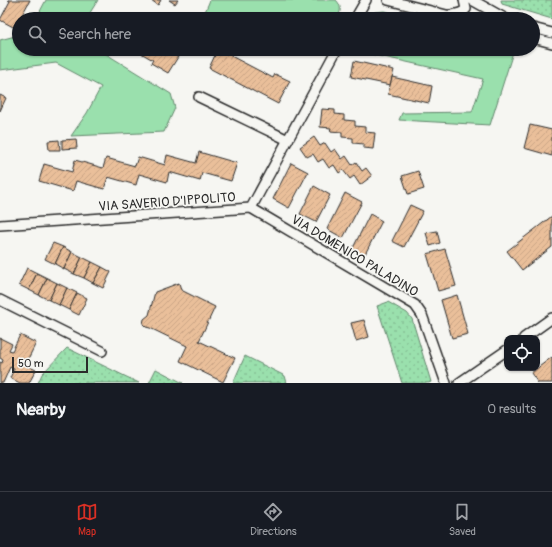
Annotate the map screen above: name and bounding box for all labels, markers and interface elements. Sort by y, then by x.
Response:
search box [12,12,540,56]
icon: search [26,23,48,45]
text: Search here [58,25,131,44]
street label: VIA SAVERIO D'IPPOLITO [98,189,236,215]
street label: VIA DOMENICO PALADINO [288,212,421,300]
map controls [504,335,540,371]
button: locate [504,335,540,371]
scale bar [12,355,88,374]
text: 50 m [18,357,44,370]
text: Nearby [16,399,65,420]
text: 0 results [487,401,536,417]
tab: Map [76,501,98,538]
tab: Directions [250,501,297,538]
tab: Saved [449,501,476,538]

